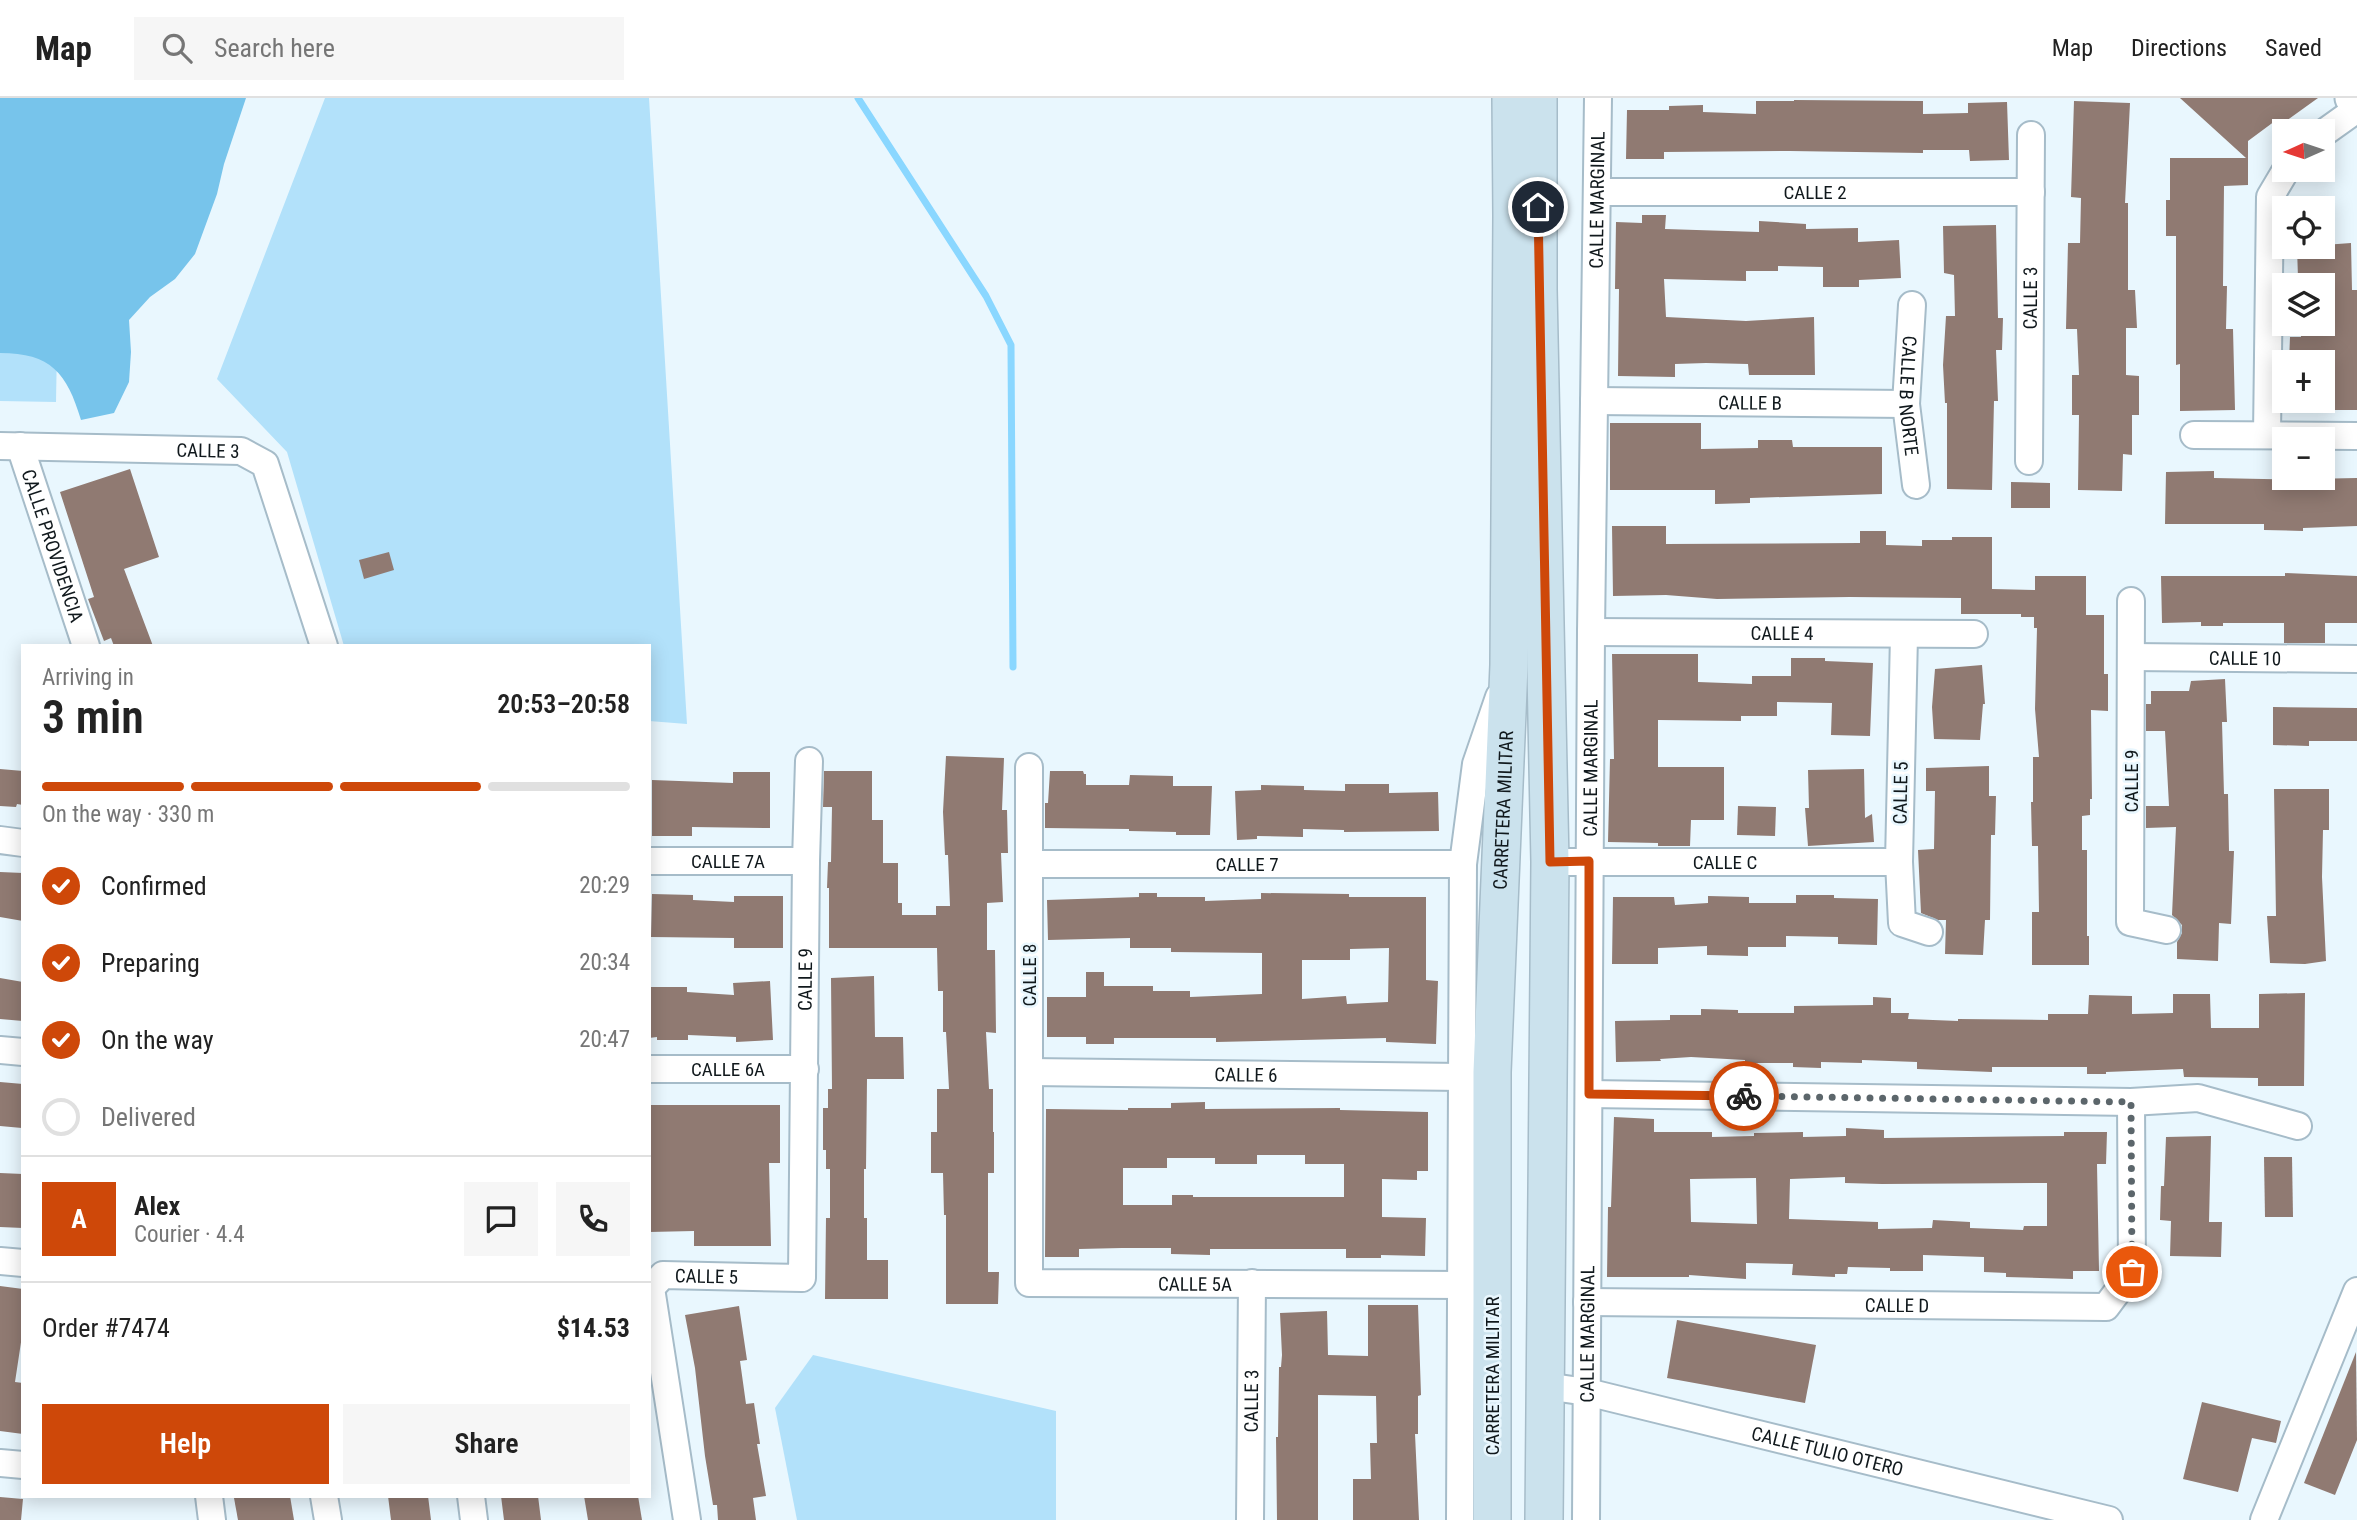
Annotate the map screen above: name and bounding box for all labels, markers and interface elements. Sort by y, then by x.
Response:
search box [134,17,624,80]
text: Map [35,29,92,68]
icon: search [158,29,196,67]
text: Search here [214,33,335,63]
text: Map [2052,34,2093,62]
text: Directions [2131,34,2227,62]
text: Saved [2265,34,2322,62]
north arrow [2272,119,2334,182]
map controls [2272,119,2335,490]
street label: CALLE MARGINAL [1585,131,1610,269]
pin [1508,177,1568,237]
street label: CALLE 2 [1783,181,1847,204]
icon: home [1519,188,1557,226]
button: locate [2272,196,2335,259]
street label: CALLE 3 [2019,266,2042,330]
button: layers [2272,273,2335,336]
street label: CALLE B NORTE [1894,335,1923,457]
button: + [2272,350,2335,413]
street label: CALLE B [1718,391,1782,415]
button: − [2272,427,2335,490]
street label: CALLE 3 [176,439,240,463]
street label: CALLE PROVIDENCIA [16,466,88,625]
street label: CALLE 4 [1750,622,1814,645]
street label: CALLE 10 [2209,647,2281,670]
text: Arriving in [42,664,134,691]
text: 20:53–20:58 [497,689,630,719]
text: 3 min [42,690,144,744]
street label: CALLE MARGINAL [1579,699,1603,837]
street label: CARRETERA MILITAR [1489,730,1518,890]
street label: CALLE 9 [2120,750,2143,812]
street label: CALLE 5 [1888,761,1913,825]
text: On the way · 330 m [42,801,214,828]
street label: CALLE 7A [691,850,765,873]
street label: CALLE C [1693,851,1757,874]
street label: CALLE 7 [1215,853,1279,876]
icon: check [42,867,80,905]
text: Confirmed [101,871,207,901]
text: 20:29 [579,872,630,899]
icon: check [42,944,80,982]
street label: CALLE 8 [1018,944,1041,1006]
text: Preparing [101,948,200,978]
street label: CALLE 9 [794,948,817,1011]
text: 20:34 [579,949,630,976]
icon: check [42,1021,80,1059]
text: On the way [101,1025,214,1055]
text: 20:47 [579,1026,630,1053]
street label: CALLE 6A [691,1058,765,1081]
courier [1709,1061,1779,1131]
street label: CALLE 6 [1214,1063,1278,1087]
icon: bike [1725,1077,1763,1115]
text: Delivered [101,1102,196,1132]
button: chat [464,1182,538,1256]
button: phone [556,1182,630,1256]
text: Alex [134,1191,180,1221]
text: A [71,1204,87,1234]
text: Courier · 4.4 [134,1221,245,1248]
pin [2102,1242,2162,1302]
icon: bag [2113,1253,2151,1291]
street label: CALLE 5 [675,1264,738,1289]
street label: CALLE MARGINAL [1576,1265,1599,1403]
street label: CALLE 5A [1158,1273,1232,1296]
street label: CALLE D [1865,1294,1929,1317]
street label: CARRETERA MILITAR [1481,1296,1504,1456]
text: Order #7474 [42,1313,170,1343]
text: $14.53 [557,1313,630,1343]
street label: CALLE 3 [1240,1369,1263,1433]
button: Help [42,1404,329,1484]
button: Share [343,1404,630,1484]
street label: CALLE TULIO OTERO [1749,1422,1906,1481]

